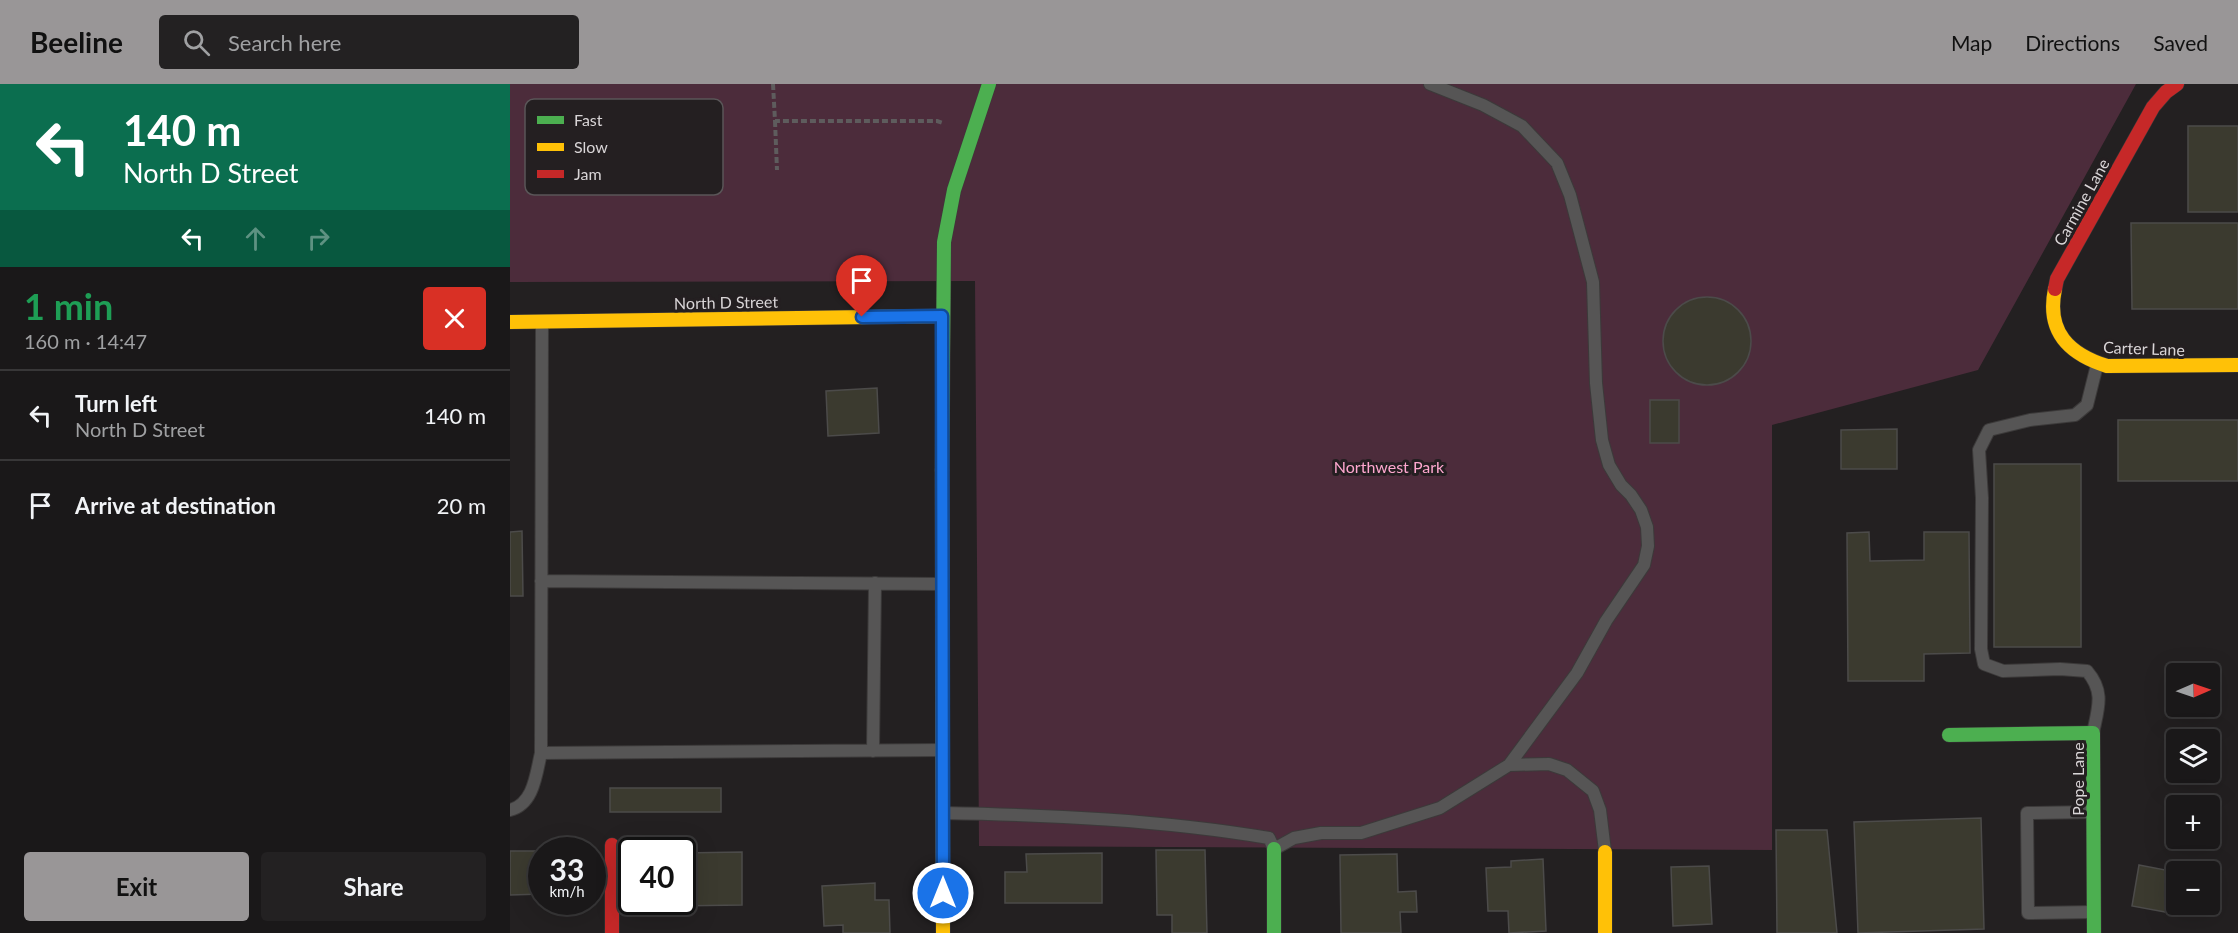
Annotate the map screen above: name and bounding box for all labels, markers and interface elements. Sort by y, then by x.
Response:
search box [159,15,579,69]
text: Beeline [30,25,123,59]
icon: search [180,26,213,59]
text: Search here [228,29,341,56]
text: Map [1951,30,1992,55]
text: Directions [2025,30,2120,55]
text: Saved [2153,30,2208,55]
legend [525,99,723,195]
text: 140 m [123,105,241,155]
icon: left [24,108,102,186]
text: Fast [574,110,603,129]
text: Slow [574,137,608,156]
street label: Carmine Lane [2049,155,2113,249]
text: North D Street [123,156,299,189]
text: Jam [574,164,602,183]
icon: left [176,222,209,255]
icon: ahead [239,222,272,255]
icon: right [302,222,335,255]
pin [836,255,887,317]
icon: arrive [845,264,878,297]
text: 1 min [24,284,113,328]
button: close [423,287,486,350]
street label: North D Street [674,292,778,312]
text: 160 m · 14:47 [24,329,147,353]
street label: Carter Lane [2103,337,2185,359]
text: Turn left [75,390,157,417]
icon: left [24,399,57,432]
text: 140 m [424,402,486,429]
text: North D Street [75,417,205,441]
park label: Northwest Park [1334,457,1445,476]
icon: arrive [24,489,57,522]
text: Arrive at destination [75,492,276,519]
text: 20 m [437,492,486,519]
north arrow [2166,663,2220,717]
map controls [2166,663,2220,915]
button: layers [2166,729,2220,783]
street label: Pope Lane [2068,742,2087,816]
button: + [2166,795,2220,849]
speed limit sign: 40 [618,837,696,915]
text: 33 [550,851,584,887]
button: Exit [24,852,249,921]
button: Share [261,852,486,921]
position arrow [911,861,975,925]
button: − [2166,861,2220,915]
text: km/h [549,882,585,900]

